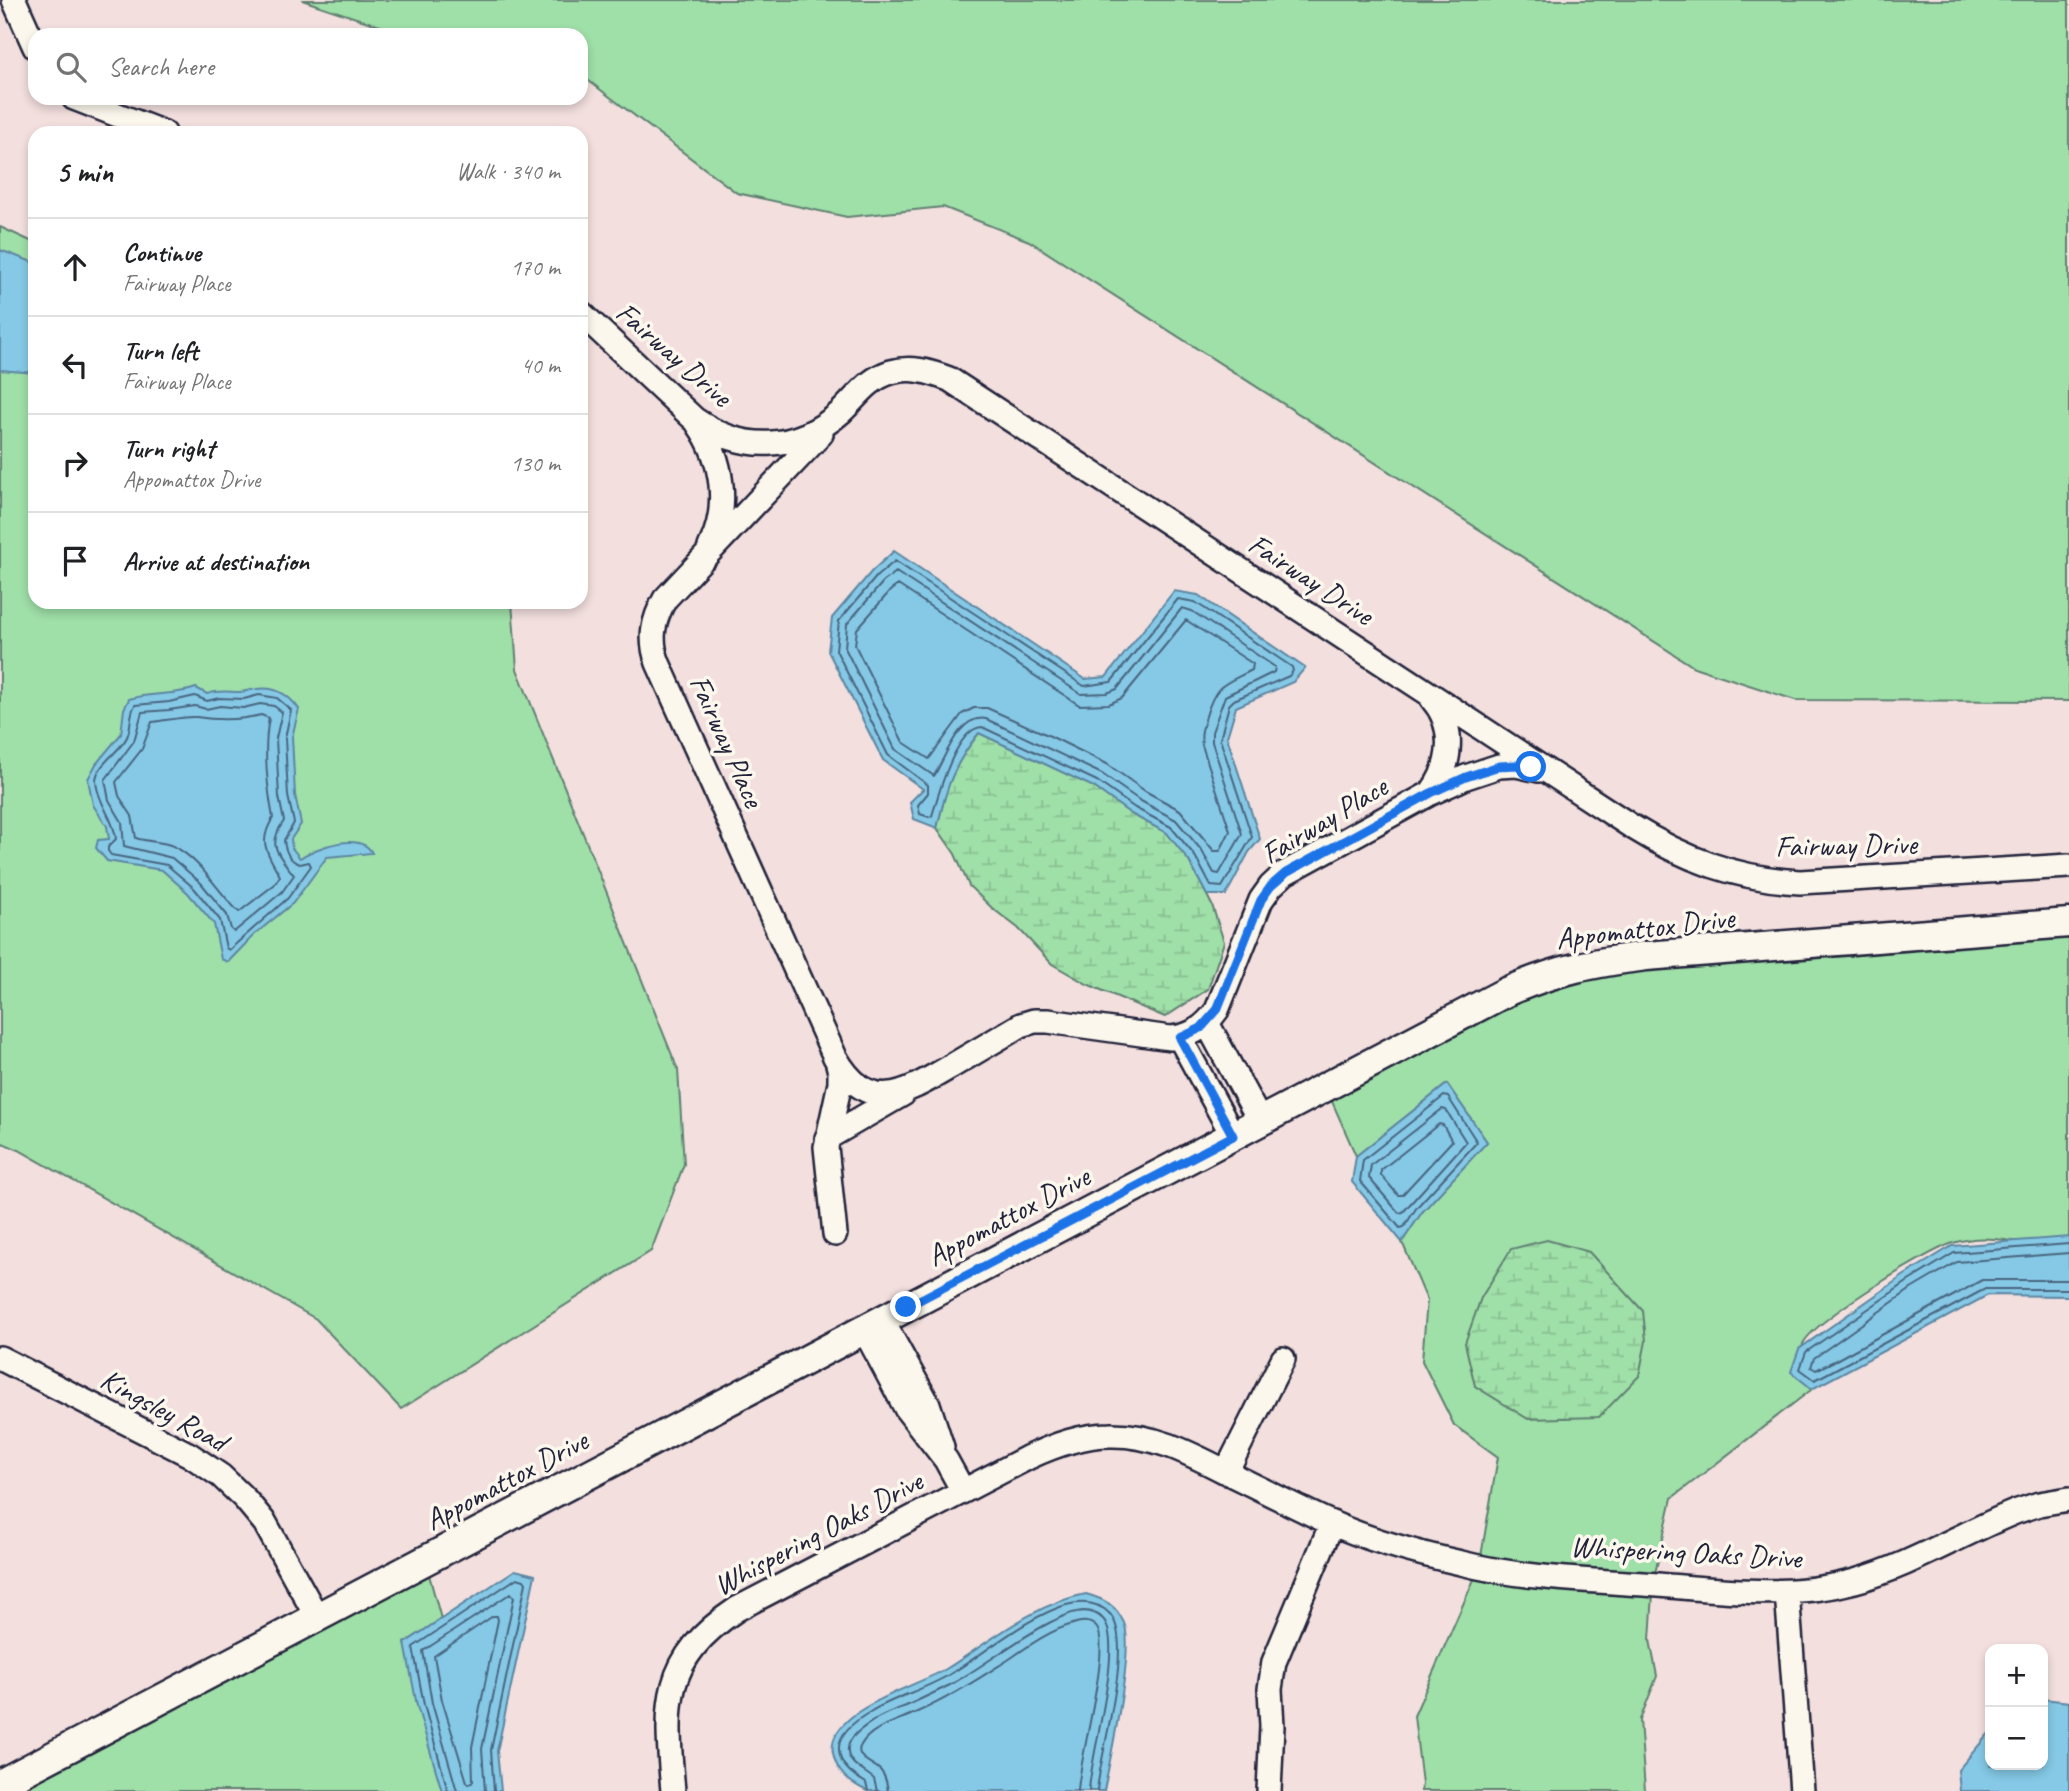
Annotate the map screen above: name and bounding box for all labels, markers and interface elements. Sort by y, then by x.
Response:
search box [28,28,588,105]
icon: search [52,48,90,86]
text: Search here [108,50,214,83]
text: 5 min [56,153,113,191]
text: Walk · 340 m [456,157,560,186]
text: Continue [123,236,201,269]
icon: ahead [56,248,94,286]
text: 170 m [511,253,560,282]
text: Fairway Place [123,269,231,298]
street label: Fairway Drive [608,293,742,416]
text: Turn left [123,334,198,367]
icon: left [56,346,94,384]
text: 40 m [521,351,560,380]
text: Fairway Place [123,367,231,396]
text: Turn right [123,432,214,465]
icon: right [56,444,94,482]
text: 130 m [511,449,560,478]
text: Appomattox Drive [123,465,260,494]
street label: Fairway Drive [1241,525,1383,635]
icon: arrive [56,542,94,580]
text: Arrive at destination [123,545,309,578]
street label: Fairway Place [681,669,774,815]
route start [1515,751,1546,782]
street label: Fairway Place [1254,766,1396,872]
street label: Fairway Drive [1775,825,1919,865]
street label: Appomattox Drive [1554,898,1738,958]
street label: Appomattox Drive [920,1156,1098,1275]
route end [890,1291,921,1322]
street label: Kingsley Road [94,1360,238,1462]
street label: Appomattox Drive [418,1420,596,1539]
street label: Whispering Oaks Drive [707,1461,931,1604]
street label: Whispering Oaks Drive [1570,1527,1805,1577]
map controls [1985,1644,2048,1770]
button: + [1985,1644,2048,1707]
button: − [1985,1707,2048,1770]

